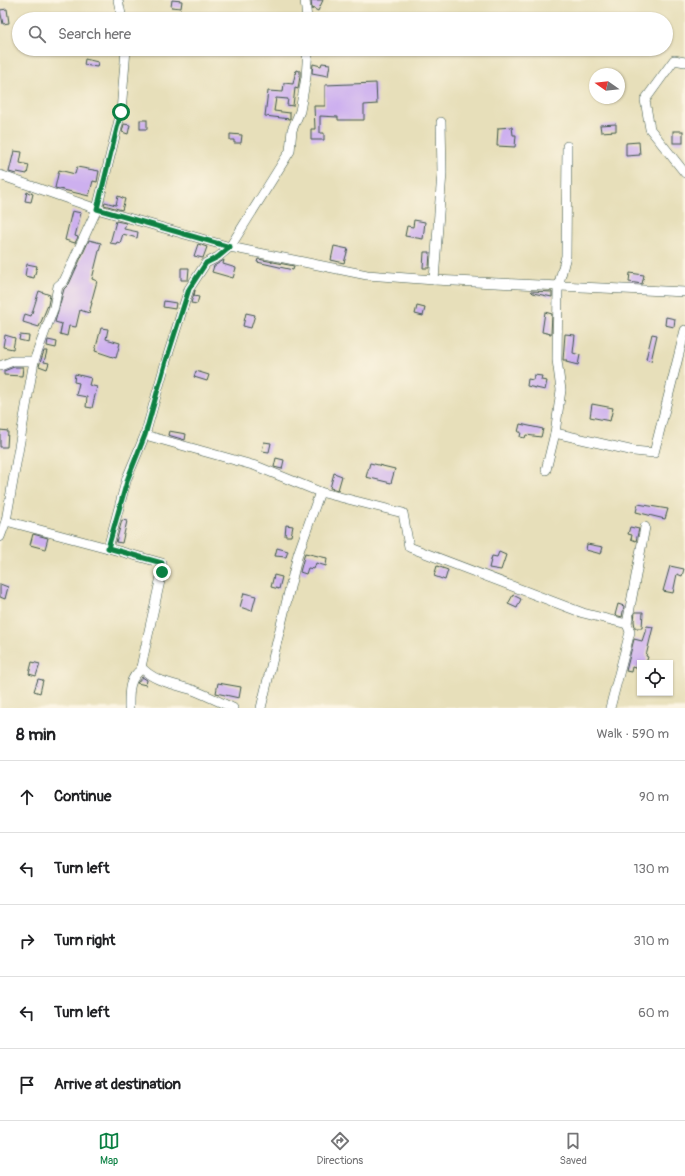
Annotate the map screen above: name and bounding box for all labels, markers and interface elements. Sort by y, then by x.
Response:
search box [12,12,673,56]
icon: search [26,23,48,45]
text: Search here [58,25,131,44]
north arrow [589,68,625,104]
route start [112,103,130,121]
route end [153,563,171,581]
map controls [637,660,673,696]
button: locate [637,660,673,696]
text: 8 min [16,724,56,745]
text: Walk · 590 m [597,726,669,742]
icon: ahead [16,786,38,808]
text: Continue [54,787,112,806]
text: 90 m [639,789,669,805]
icon: left [16,858,38,880]
text: Turn left [54,859,110,878]
text: 130 m [633,861,669,877]
icon: right [16,930,38,952]
text: Turn right [54,931,115,950]
text: 310 m [633,933,669,949]
icon: left [16,1002,38,1024]
text: Turn left [54,1003,110,1022]
text: 60 m [638,1005,669,1021]
icon: arrive [16,1074,38,1096]
text: Arrive at destination [54,1075,181,1094]
tab: Map [98,1130,120,1167]
tab: Directions [316,1130,363,1167]
tab: Saved [560,1130,587,1167]

